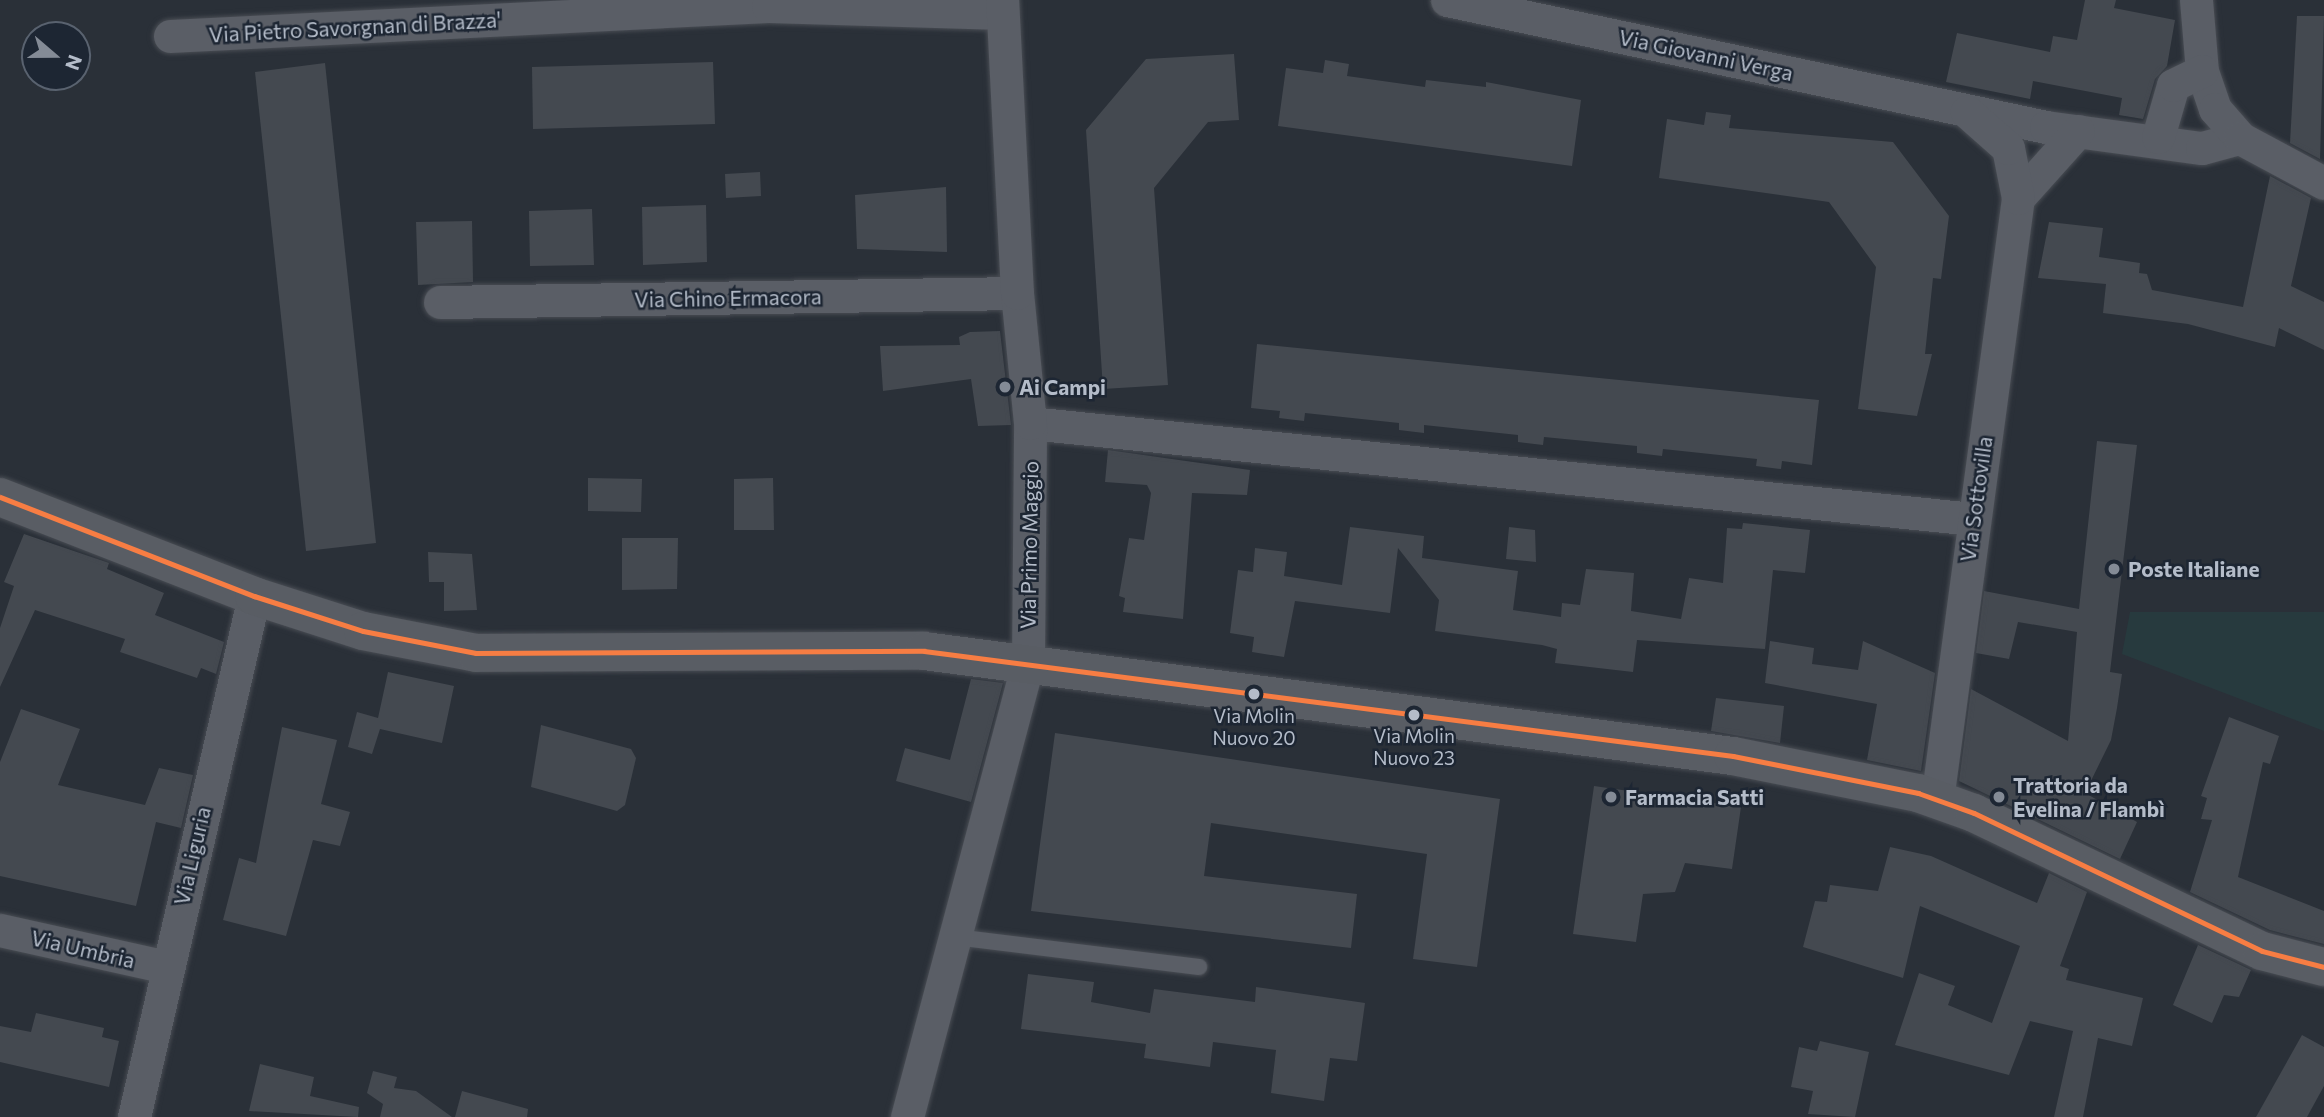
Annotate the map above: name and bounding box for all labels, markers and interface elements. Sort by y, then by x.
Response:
street label: Via Pietro Savorgnan di Brazza' [208,7,502,47]
north arrow [21,21,91,91]
street label: Via Giovanni Verga [1617,24,1795,86]
text: N [61,52,88,73]
street label: Via Chino Ermacora [634,284,822,312]
place label: Ai Campi [1019,374,1106,400]
marker: Ai Campi [997,379,1013,395]
street label: Via Sottovilla [1955,435,1997,563]
street label: Via Primo Maggio [1015,461,1043,629]
place label: Poste Italiane [2128,556,2260,582]
marker: Poste Italiane [2106,561,2122,577]
marker: Via Molin Nuovo 20 [1247,687,1261,701]
place label: Via Molin Nuovo 20 [1212,705,1296,749]
marker: Via Molin Nuovo 23 [1407,708,1421,722]
place label: Via Molin Nuovo 23 [1373,725,1455,769]
place label: Trattoria da Evelina / Flambì [2013,772,2165,822]
place label: Farmacia Satti [1625,784,1764,810]
marker: Farmacia Satti [1603,789,1619,805]
marker: Trattoria da Evelina / Flambì [1991,789,2007,805]
street label: Via Liguria [168,804,216,908]
street label: Via Umbria [29,925,137,973]

